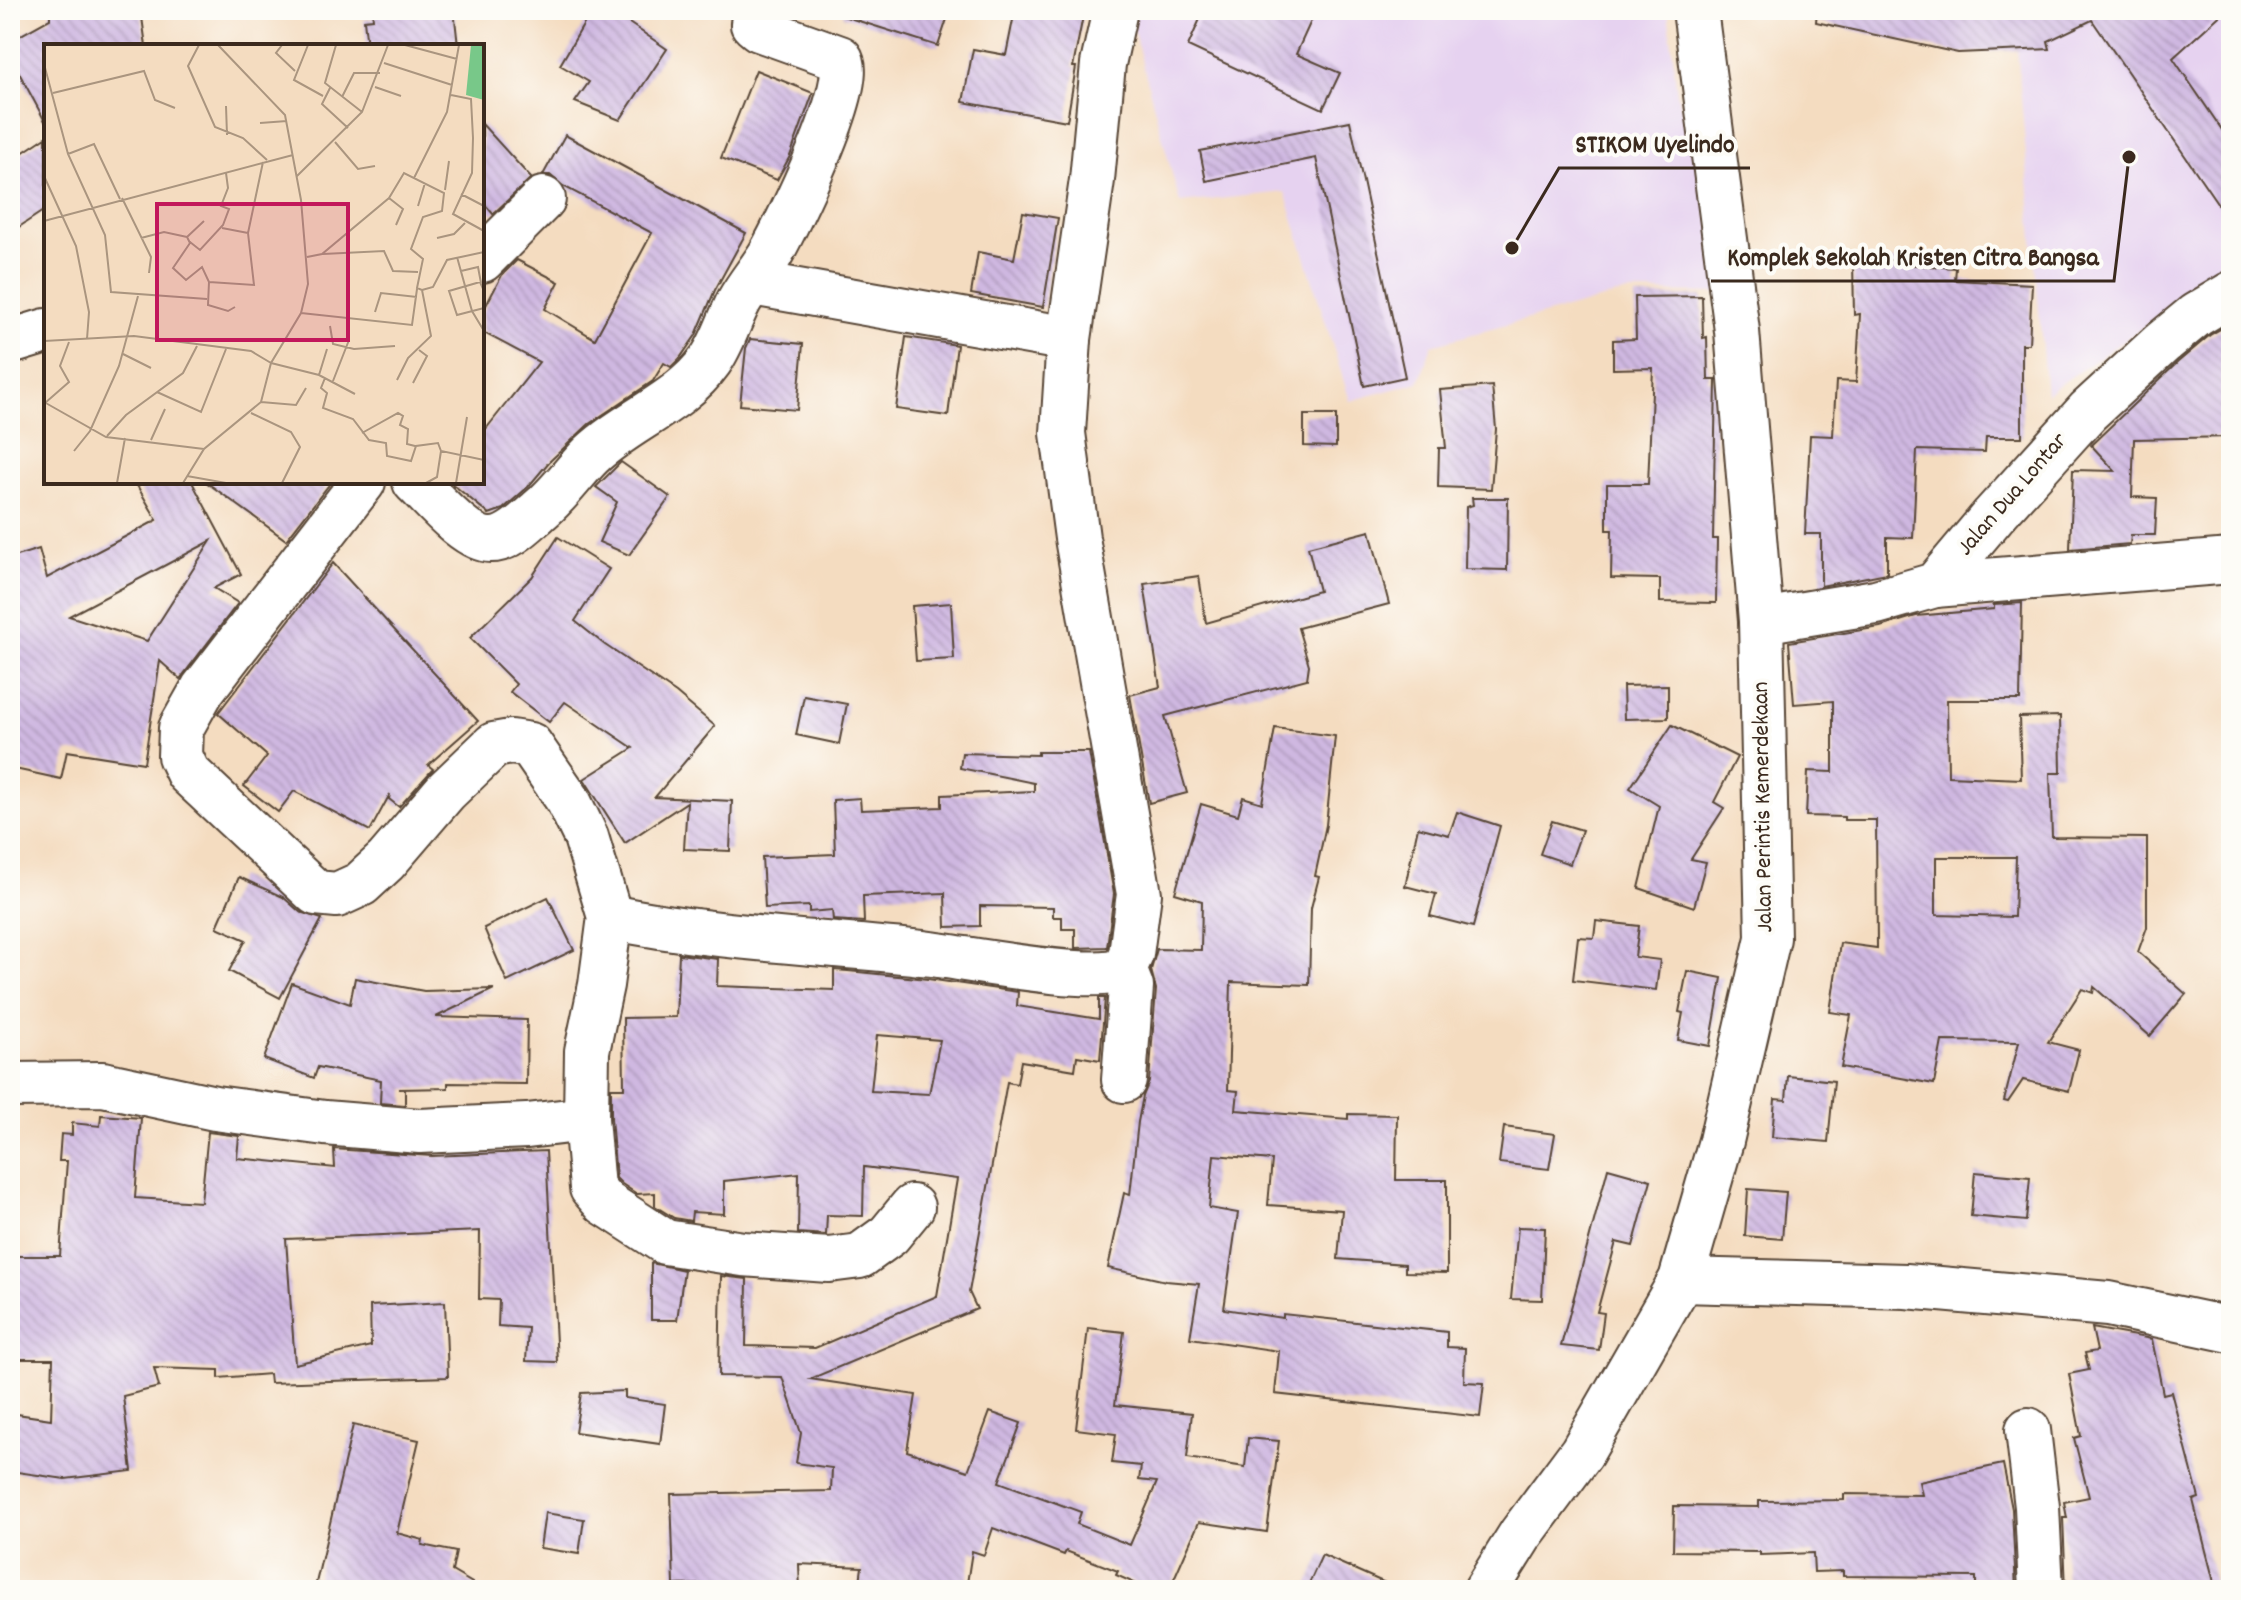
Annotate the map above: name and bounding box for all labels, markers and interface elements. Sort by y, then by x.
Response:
inset map [44,44,484,484]
callout: STIKOM Uyelindo [1559,118,1750,168]
text: STIKOM Uyelindo [1575,128,1735,165]
callout: Komplek Sekolah Kristen Citra Bangsa [1711,231,2114,281]
text: Komplek Sekolah Kristen Citra Bangsa [1727,241,2100,278]
street label: Jalan Dua Lontar [1950,426,2076,564]
street label: Jalan Perintis Kemerdekaan [1745,681,1783,933]

